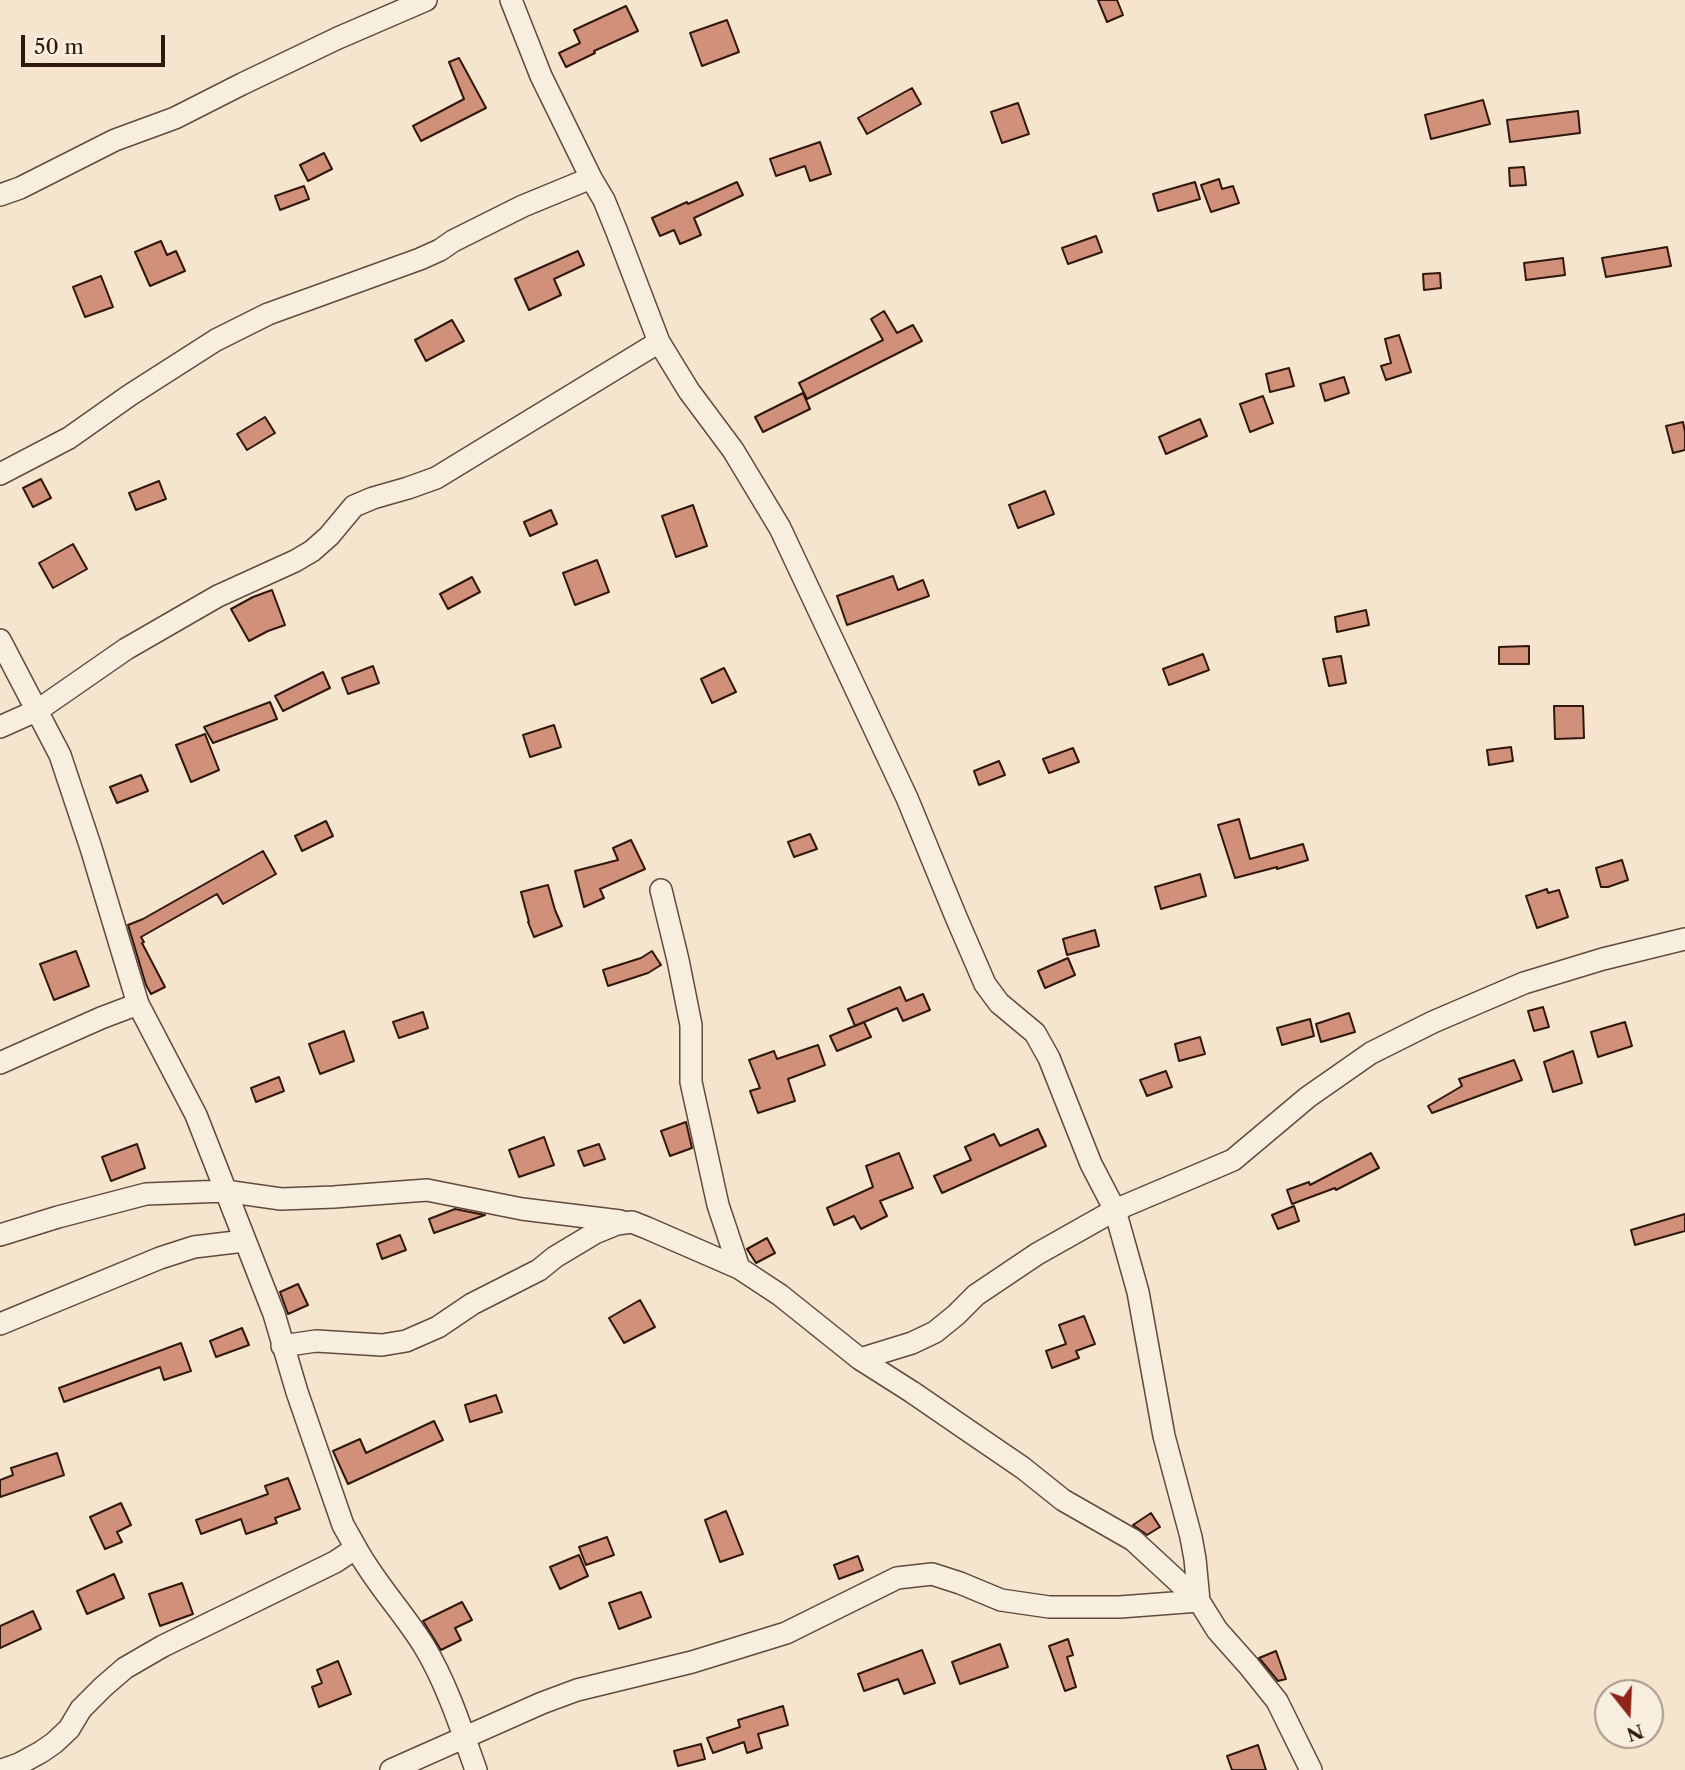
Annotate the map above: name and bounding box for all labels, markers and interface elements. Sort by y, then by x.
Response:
scale bar [24,21,168,65]
text: 50 m [34,34,84,59]
north arrow [1594,1679,1664,1749]
text: N [1624,1719,1646,1746]

